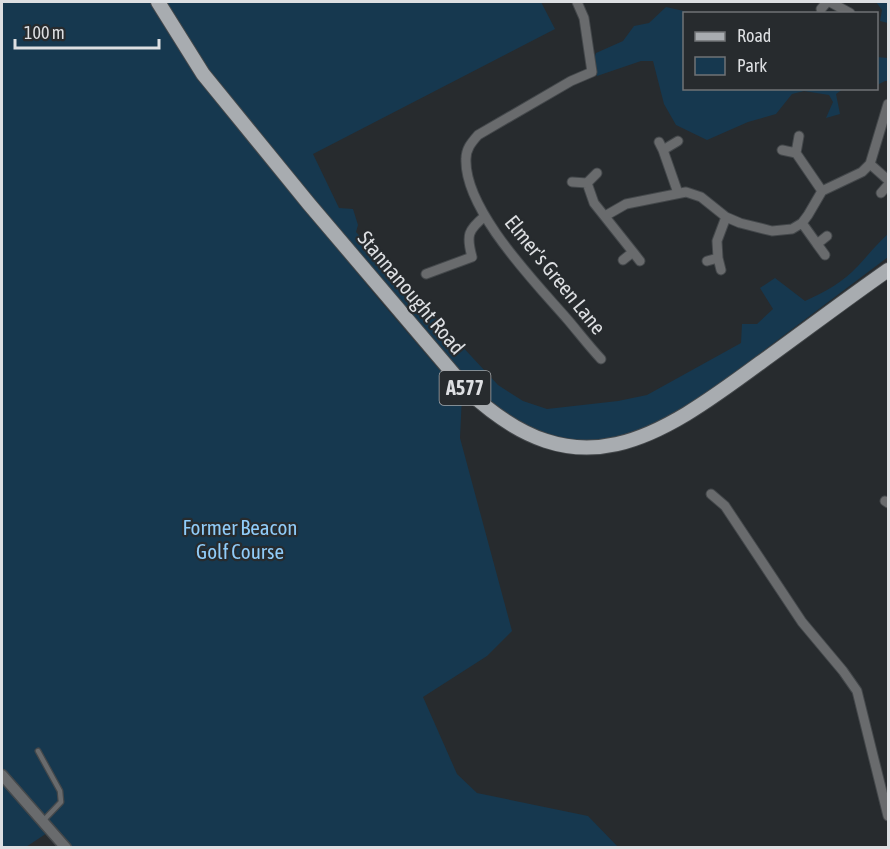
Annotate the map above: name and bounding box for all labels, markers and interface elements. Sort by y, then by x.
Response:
scale bar [15,12,159,50]
legend [683,12,878,90]
text: 100 m [24,22,65,43]
text: Road [737,25,771,46]
text: Park [737,55,767,76]
street label: Elmer's Green Lane [500,210,611,339]
street label: Stannanought Road [353,226,470,359]
road number: A577 [440,371,490,405]
park label: Former Beacon Golf Course [183,515,297,563]

